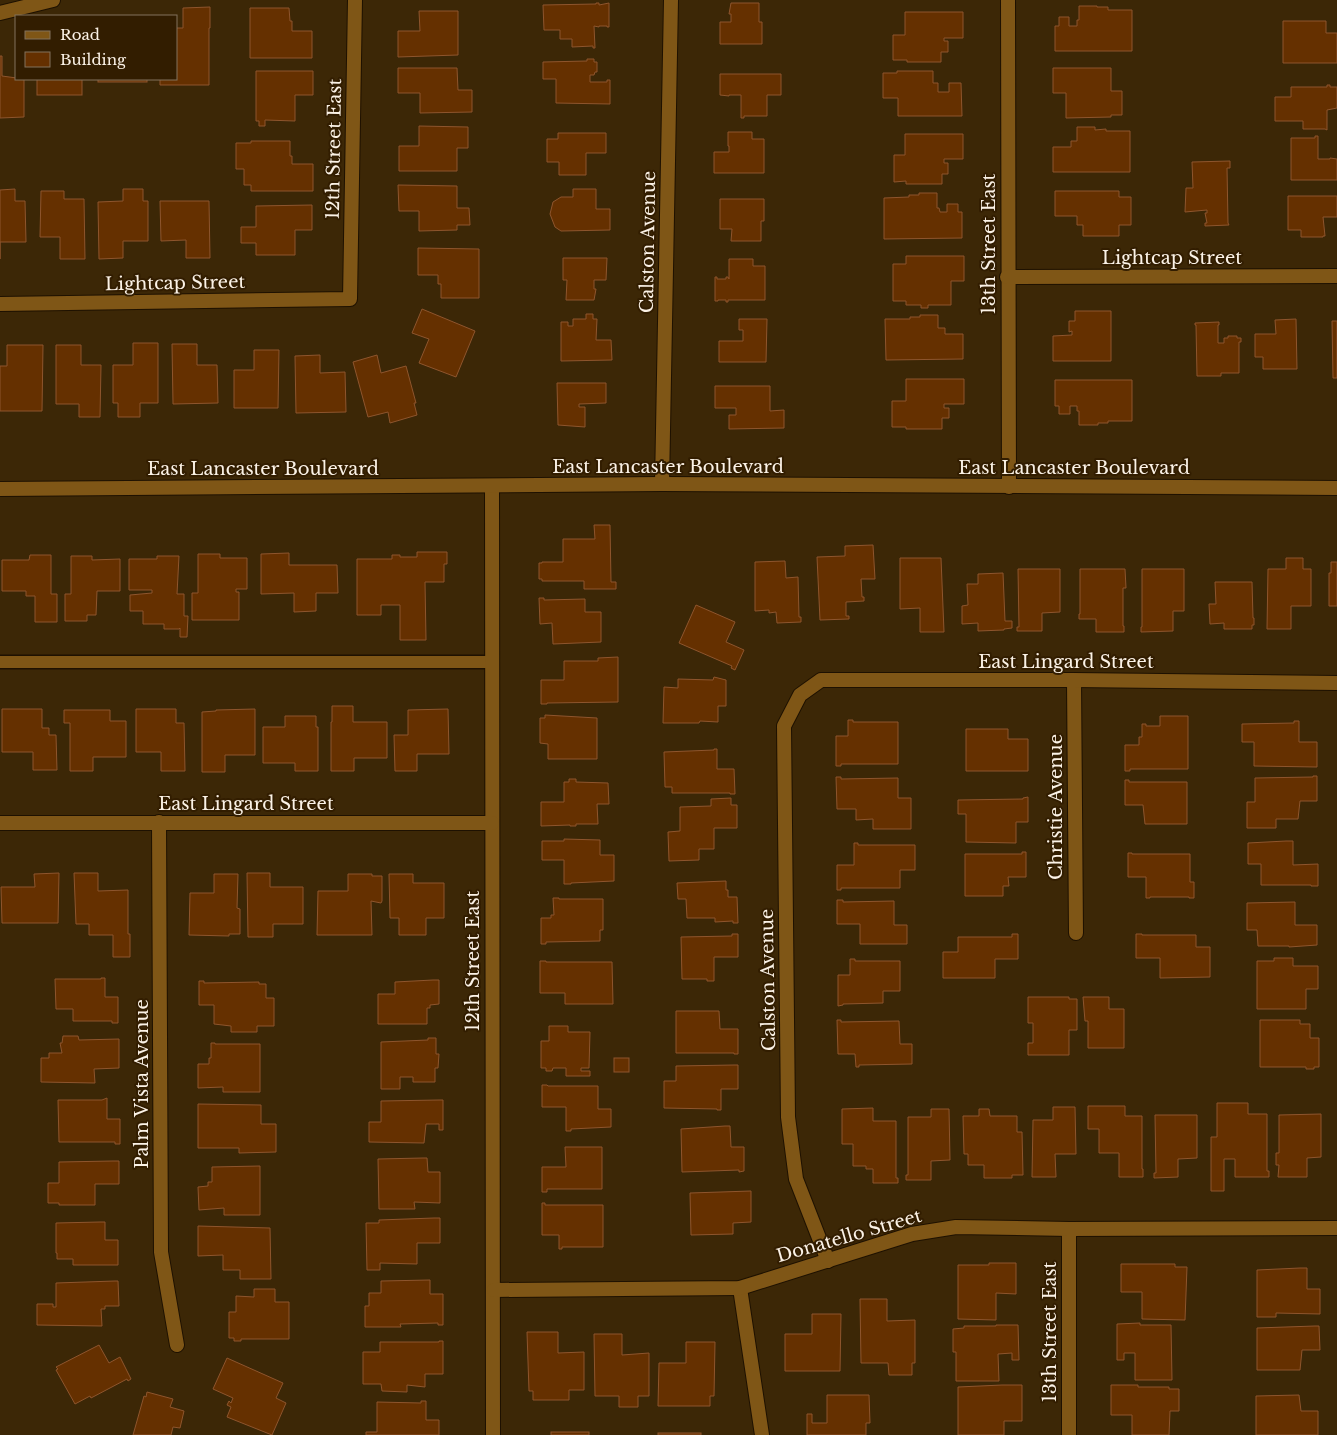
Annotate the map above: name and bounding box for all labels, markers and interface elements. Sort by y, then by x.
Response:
legend [15,15,178,80]
text: Road [60,25,100,44]
text: Building [60,50,127,69]
street label: 12th Street East [322,78,346,220]
street label: Calston Avenue [636,171,660,313]
street label: 13th Street East [978,173,1000,314]
street label: Lightcap Street [1102,247,1242,269]
street label: Lightcap Street [105,271,246,295]
street label: East Lancaster Boulevard [552,456,784,478]
street label: East Lancaster Boulevard [958,457,1190,479]
street label: East Lancaster Boulevard [147,458,379,480]
street label: East Lingard Street [978,651,1154,673]
street label: Christie Avenue [1045,734,1067,880]
street label: East Lingard Street [158,793,334,815]
street label: 12th Street East [462,890,484,1031]
street label: Calston Avenue [756,909,780,1051]
street label: Palm Vista Avenue [131,999,153,1169]
street label: Donatello Street [774,1205,924,1267]
street label: 13th Street East [1039,1261,1061,1402]

